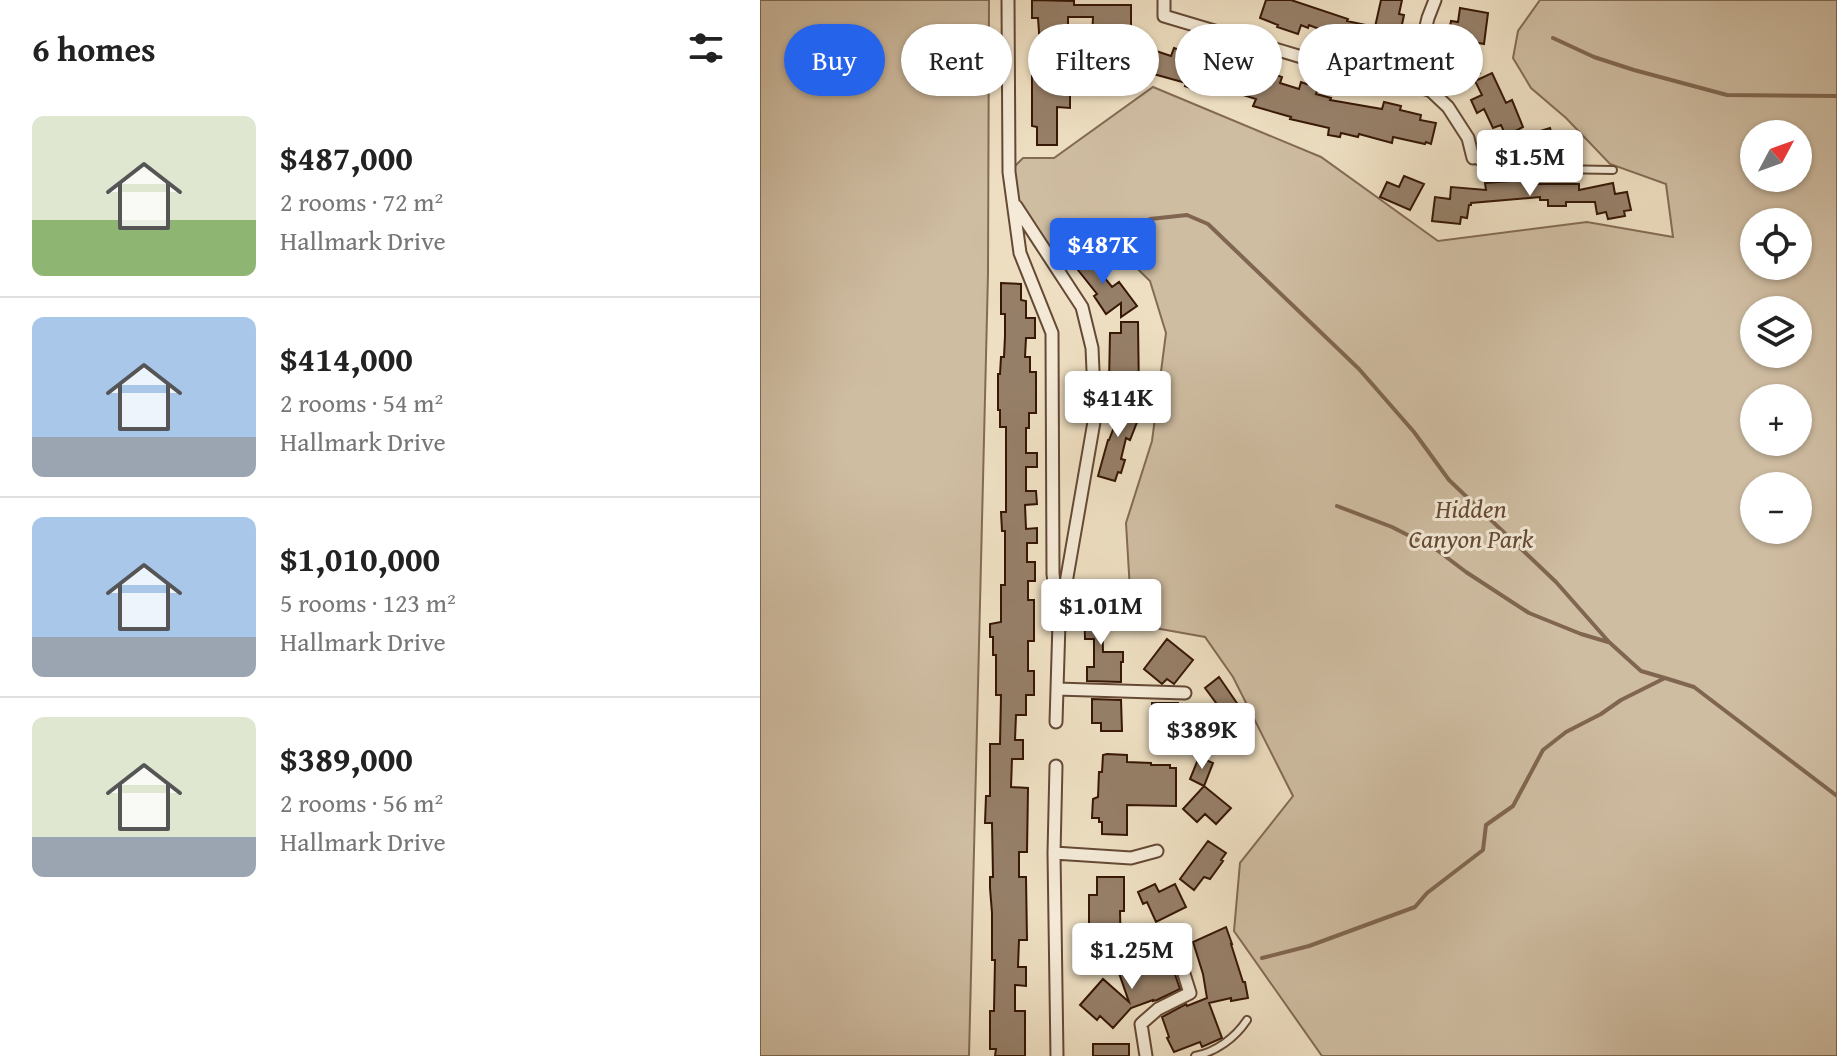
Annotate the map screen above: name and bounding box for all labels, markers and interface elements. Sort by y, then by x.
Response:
text: 6 homes [32,24,156,73]
chip: Buy [784,24,885,96]
chip: Rent [901,24,1012,96]
chip: Filters [1028,24,1159,96]
chip: New [1175,24,1282,96]
chip: Apartment [1298,24,1483,96]
icon: filters [684,26,728,70]
north arrow [1740,120,1812,192]
map controls [1740,120,1812,544]
pin: $1.5M [1474,130,1586,198]
text: $487,000 [280,133,413,182]
text: $1.5M [1495,136,1565,175]
icon: home [96,148,192,244]
text: 2 rooms · 72 m² [280,182,443,221]
button: locate [1740,208,1812,280]
pin: $487K [1047,218,1159,286]
text: Hallmark Drive [280,221,446,260]
text: $487K [1068,224,1138,263]
button: layers [1740,296,1812,368]
text: $414,000 [280,334,413,383]
icon: home [96,349,192,445]
pin: $414K [1062,371,1174,439]
text: $414K [1083,377,1153,416]
text: 2 rooms · 54 m² [280,383,443,422]
button: + [1740,384,1812,456]
text: Hallmark Drive [280,422,446,461]
button: − [1740,472,1812,544]
park label: Hidden Canyon Park [1409,489,1534,558]
text: $1,010,000 [280,534,440,583]
icon: home [96,549,192,645]
pin: $1.01M [1036,579,1166,647]
text: 5 rooms · 123 m² [280,583,456,622]
text: $1.01M [1059,585,1143,624]
text: Hallmark Drive [280,622,446,661]
pin: $389K [1146,703,1258,771]
text: $389K [1167,709,1237,748]
text: $389,000 [280,734,413,783]
icon: home [96,749,192,845]
text: 2 rooms · 56 m² [280,783,443,822]
text: Hallmark Drive [280,822,446,861]
pin: $1.25M [1067,923,1197,991]
text: $1.25M [1090,929,1174,968]

